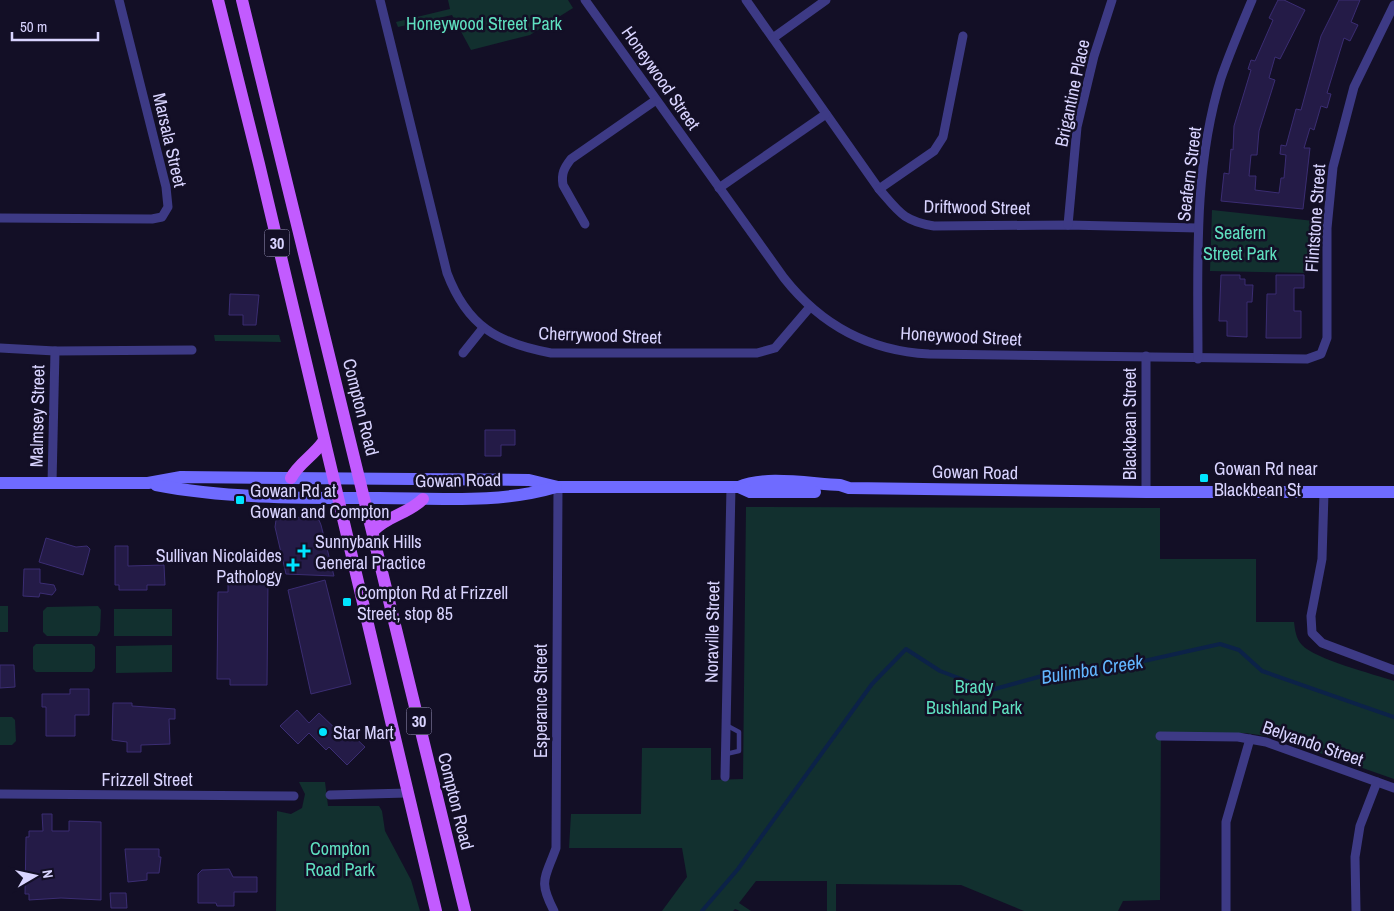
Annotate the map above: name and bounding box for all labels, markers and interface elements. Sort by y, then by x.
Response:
scale bar [12,10,99,42]
park label: Honeywood Street Park [406,11,563,36]
text: 50 m [20,16,47,37]
street label: Honeywood Street [616,21,706,135]
street label: Brigantine Place [1048,37,1096,149]
street label: Marsala Street [147,90,193,190]
street label: Seafern Street [1171,125,1207,223]
street label: Flintstone Street [1299,163,1331,273]
street label: Driftwood Street [923,194,1031,220]
park label: Seafern Street Park [1203,220,1278,266]
road number: 30 [264,230,290,256]
street label: Cherrywood Street [538,320,662,350]
street label: Honeywood Street [900,320,1022,352]
street label: Compton Road [337,356,385,458]
street label: Malmsey Street [24,365,50,467]
street label: Blackbean Street [1117,368,1142,480]
place label: Gowan Rd near Blackbean St [1214,456,1317,502]
street label: Gowan Road [932,459,1018,485]
street label: Gowan Road [415,467,501,493]
marker: Gowan Rd near Blackbean St [1198,472,1210,484]
place label: Gowan Rd at Gowan and Compton [250,478,389,524]
marker: Gowan Rd at Gowan and Compton [234,494,246,506]
place label: Sunnybank Hills General Practice [315,529,426,575]
place label: Sullivan Nicolaides Pathology [156,543,283,589]
marker: Sunnybank Hills General Practice [297,544,311,558]
marker: Sullivan Nicolaides Pathology [286,558,300,572]
place label: Compton Rd at Frizzell Street, stop 85 [357,580,508,626]
street label: Noraville Street [699,581,725,683]
marker: Compton Rd at Frizzell Street, stop 85 [341,596,353,608]
street label: Esperance Street [528,644,553,758]
water label: Bulimba Creek [1039,648,1146,690]
park label: Brady Bushland Park [926,674,1023,720]
road number: 30 [406,708,432,734]
street label: Belyando Street [1259,714,1367,772]
place label: Star Mart [333,720,394,745]
marker: Star Mart [317,726,329,738]
street label: Compton Road [432,750,480,852]
street label: Frizzell Street [101,767,193,792]
park label: Compton Road Park [305,836,375,882]
north arrow [10,851,60,901]
text: N [38,868,57,879]

